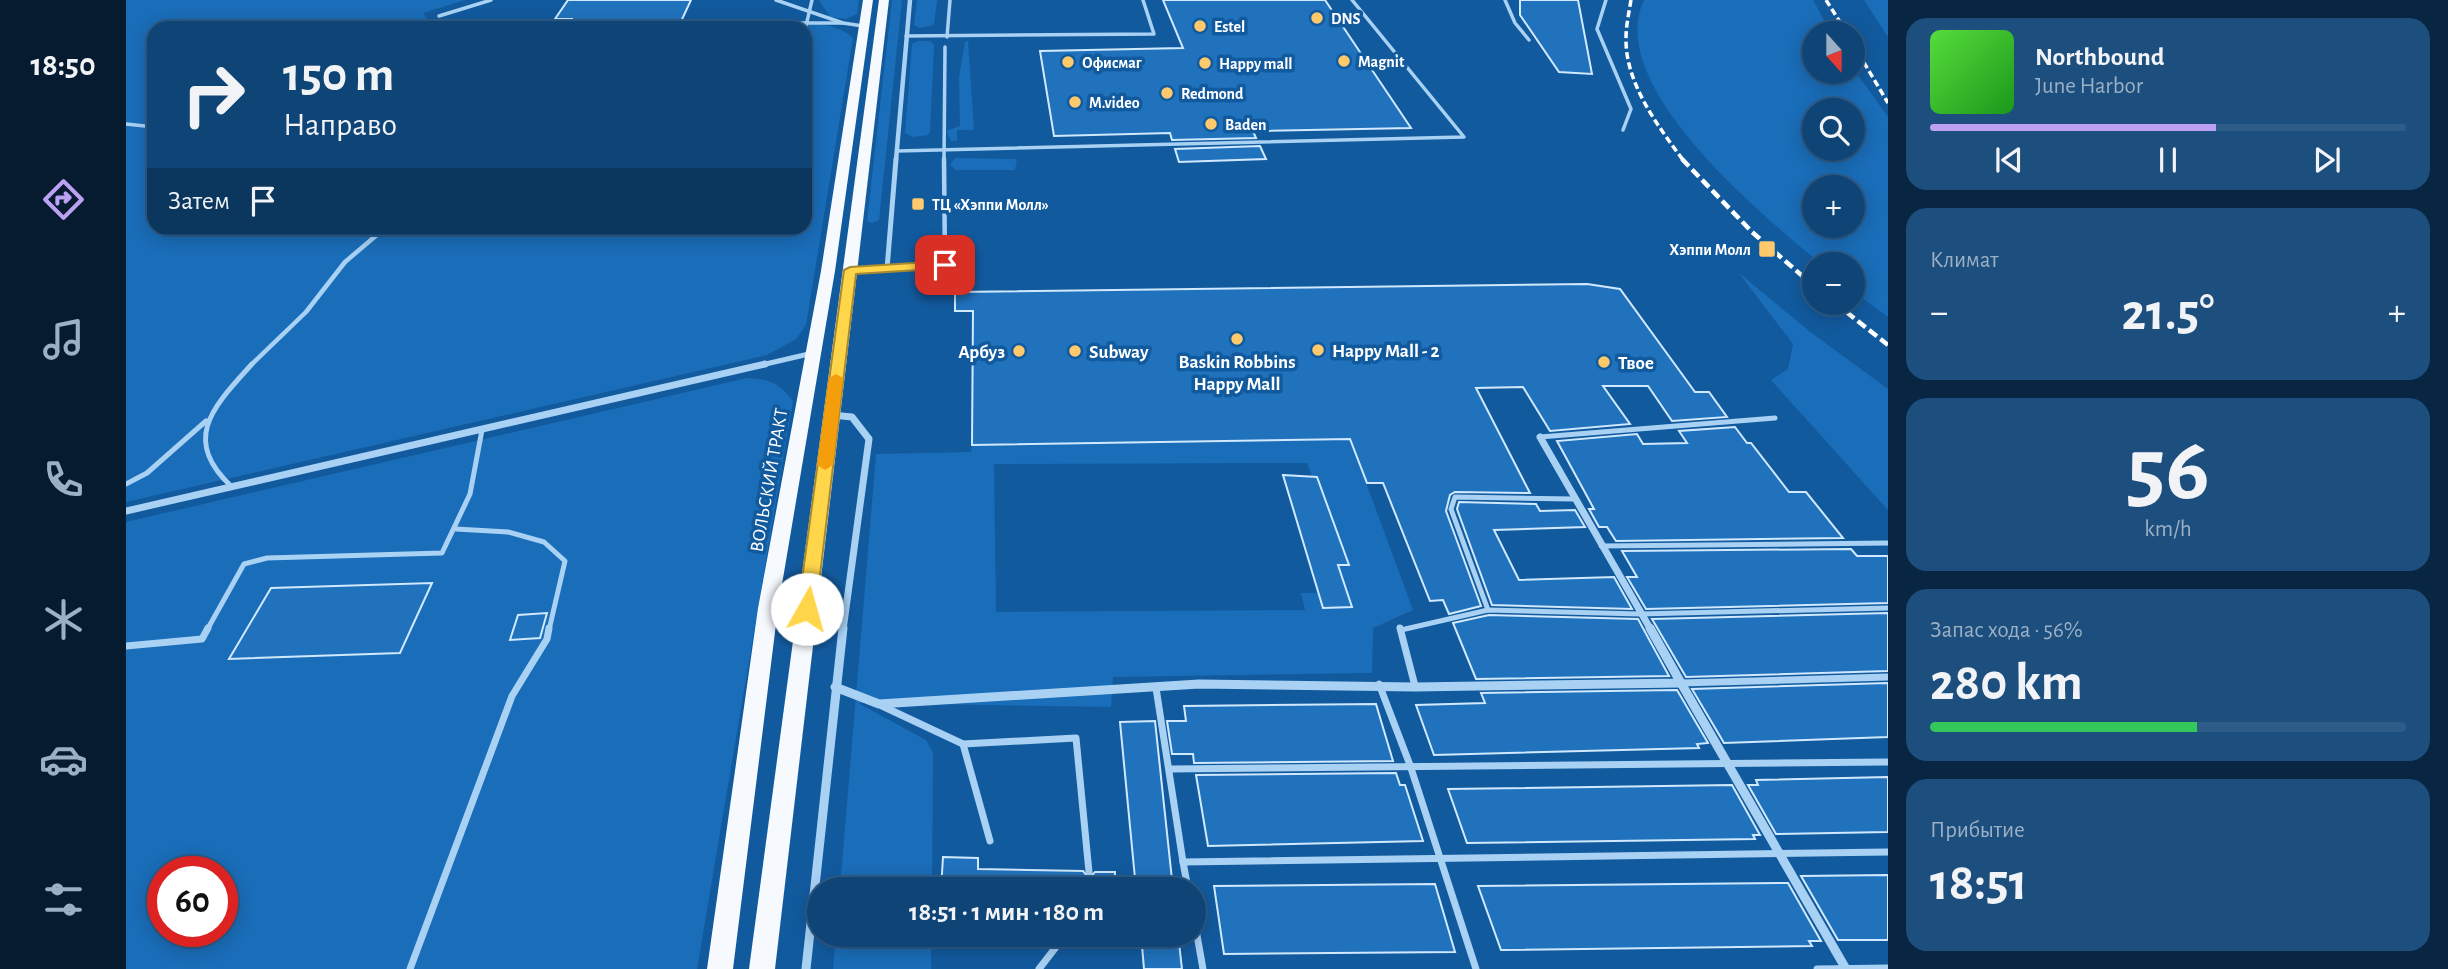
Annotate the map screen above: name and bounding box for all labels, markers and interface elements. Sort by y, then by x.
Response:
marker: DNS [1309,10,1325,26]
place label: DNS [1331,11,1361,27]
marker: Estel [1192,18,1208,34]
place label: Estel [1214,19,1245,35]
north arrow [1802,21,1866,84]
map controls [1802,21,1865,315]
text: Northbound [2035,44,2164,70]
text: 18:50 [30,49,96,81]
icon: right [168,49,259,140]
text: 150 m [283,51,394,100]
marker: Magnit [1336,53,1352,69]
marker: Офисмаг [1060,54,1076,70]
place label: Magnit [1358,54,1405,70]
place label: Офисмаг [1082,55,1142,71]
marker: Happy mall [1197,55,1213,71]
place label: Happy mall [1219,56,1293,73]
text: June Harbor [2035,75,2143,98]
marker: Redmond [1159,85,1175,101]
place label: Redmond [1181,86,1244,102]
marker: M.video [1067,94,1083,110]
place label: M.video [1089,95,1140,111]
button: search [1802,98,1865,161]
text: Направо [283,109,397,141]
marker: Baden [1203,116,1219,132]
place label: Baden [1225,117,1266,133]
icon: previous [1990,141,2028,179]
icon: pause [2149,141,2187,179]
icon: next [2308,141,2346,179]
icon: directions [39,175,88,224]
button: + [1802,175,1865,238]
icon: arrive [244,182,282,220]
text: Затем [168,188,230,214]
marker: ТЦ «Хэппи Молл» [910,196,926,212]
place label: ТЦ «Хэппи Молл» [932,197,1049,213]
pin [915,235,975,295]
marker: Хэппи Молл [1757,239,1777,259]
place label: Хэппи Молл [1669,242,1751,258]
icon: arrive [926,246,964,284]
text: Климат [1930,249,1999,272]
button: − [1802,252,1865,315]
text: 21.5° [2122,287,2214,339]
text: − [1930,294,1948,332]
text: + [2388,294,2406,332]
icon: music [39,315,88,364]
marker: Baskin Robbins Happy Mall [1229,331,1245,347]
marker: Happy Mall - 2 [1310,342,1326,358]
place label: Happy Mall - 2 [1332,342,1439,361]
place label: Арбуз [958,343,1005,362]
marker: Арбуз [1011,343,1027,359]
marker: Subway [1067,343,1083,359]
place label: Subway [1089,343,1149,362]
place label: Baskin Robbins Happy Mall [1179,353,1295,394]
marker: Твое [1596,354,1612,370]
place label: Твое [1618,354,1654,373]
street label: ВОЛЬСКИЙ ТРАКТ [746,407,791,554]
text: 56 [2126,425,2210,516]
icon: phone [39,455,88,504]
text: km/h [2144,518,2192,541]
position arrow [770,572,844,646]
icon: climate [39,595,88,644]
text: Запас хода · 56% [1930,619,2083,642]
text: 280 km [1930,657,2083,709]
icon: car [39,735,88,784]
text: Прибытие [1930,819,2025,842]
speed limit sign: 60 [147,856,238,947]
text: 18:51 [1930,857,2027,909]
icon: filters [39,875,88,924]
text: 18:51 · 1 мин · 180 m [909,899,1104,925]

